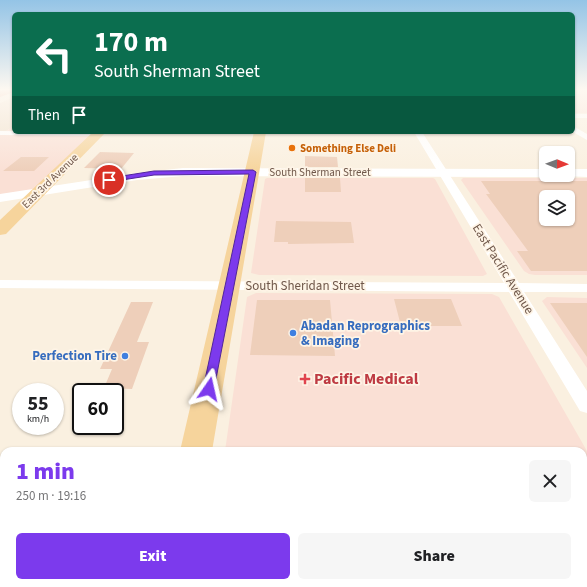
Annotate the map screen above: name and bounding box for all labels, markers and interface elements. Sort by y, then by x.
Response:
text: 170 m [94,22,168,62]
icon: left [28,28,80,80]
text: South Sherman Street [94,59,260,84]
icon: arrive [68,104,90,126]
text: Then [28,105,60,126]
place label: Something Else Deli [300,141,396,156]
marker: Something Else Deli [287,143,297,153]
north arrow [539,146,575,182]
map controls [539,146,575,226]
street label: East 3rd Avenue [19,150,82,212]
pin [92,163,126,197]
street label: South Sherman Street [269,165,371,180]
icon: arrive [98,169,120,191]
button: layers [539,190,575,226]
street label: East Pacific Avenue [468,220,538,318]
street label: South Sheridan Street [245,277,365,295]
place label: Abadan Reprographics & Imaging [300,317,430,350]
marker: Abadan Reprographics & Imaging [288,328,298,338]
place label: Perfection Tire [32,347,117,365]
marker: Perfection Tire [120,351,130,361]
position arrow [188,368,230,410]
place label: Pacific Medical [314,368,419,390]
marker: Pacific Medical [299,373,311,385]
speed limit sign: 60 [72,383,124,435]
text: 55 [27,390,49,418]
text: km/h [27,412,49,426]
text: 1 min [16,454,75,489]
button: close [529,460,571,502]
text: 250 m · 19:16 [16,487,86,505]
button: Exit [16,533,290,579]
button: Share [298,533,571,579]

